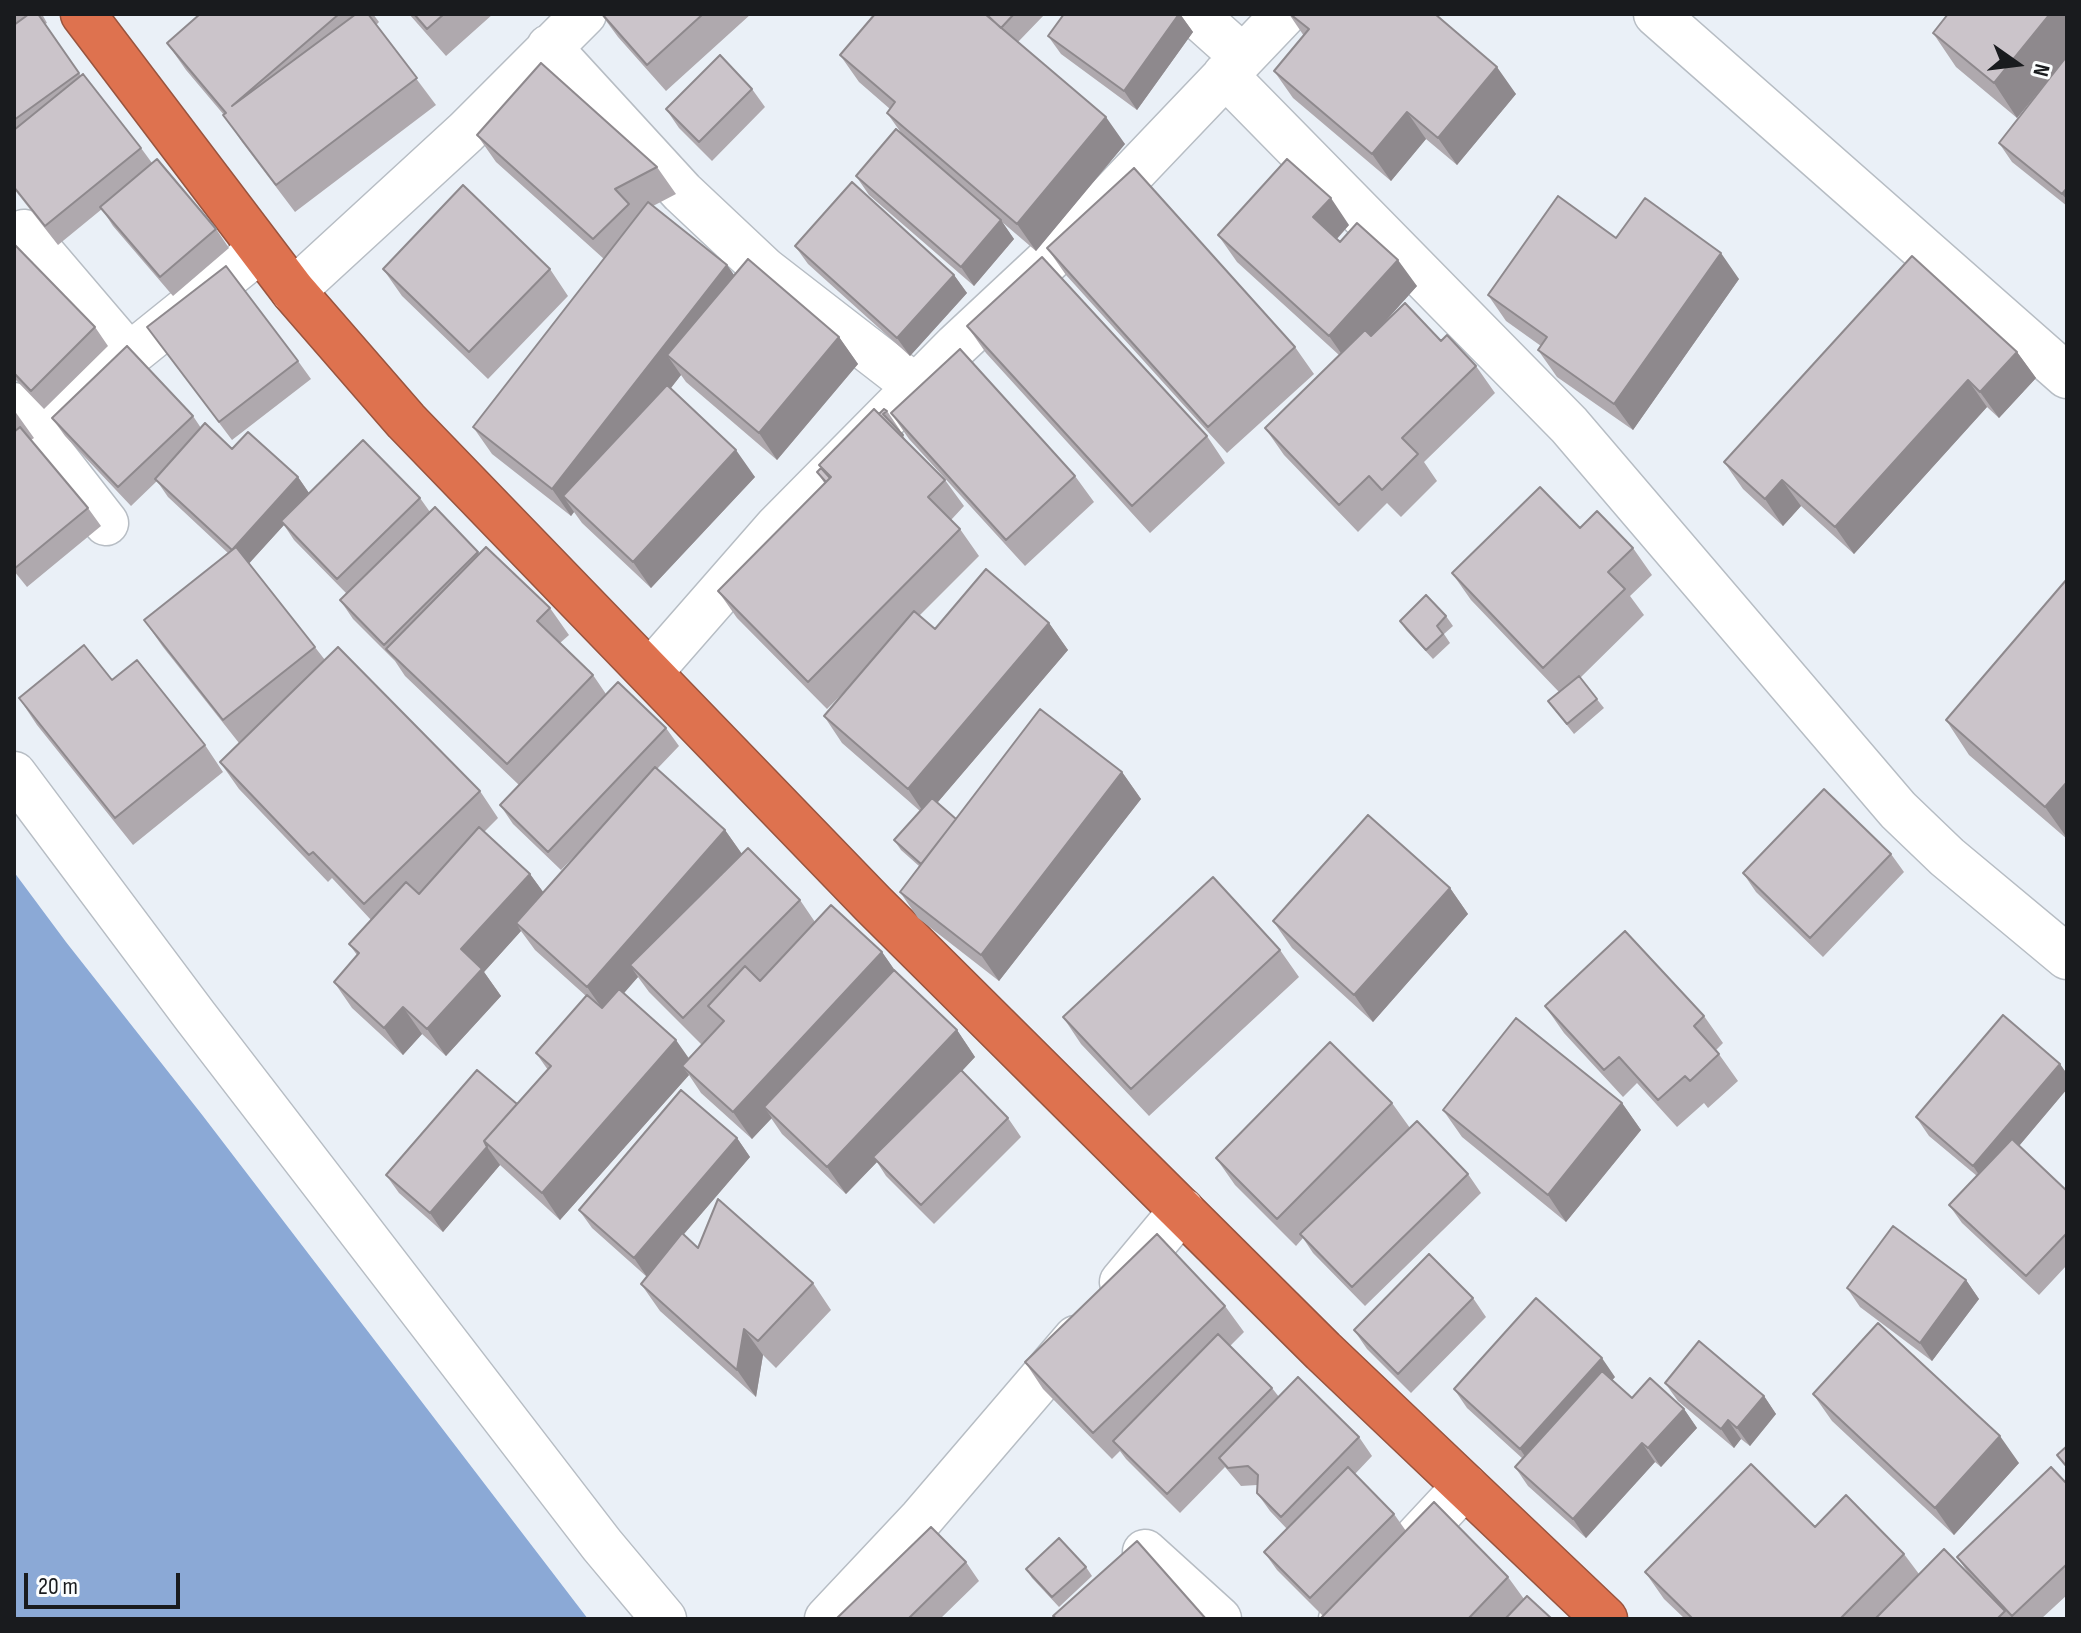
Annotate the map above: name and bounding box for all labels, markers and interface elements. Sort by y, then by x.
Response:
north arrow [1977,24,2057,104]
text: N [2026,61,2055,79]
scale bar [28,1557,184,1607]
text: 20 m [38,1572,78,1601]

